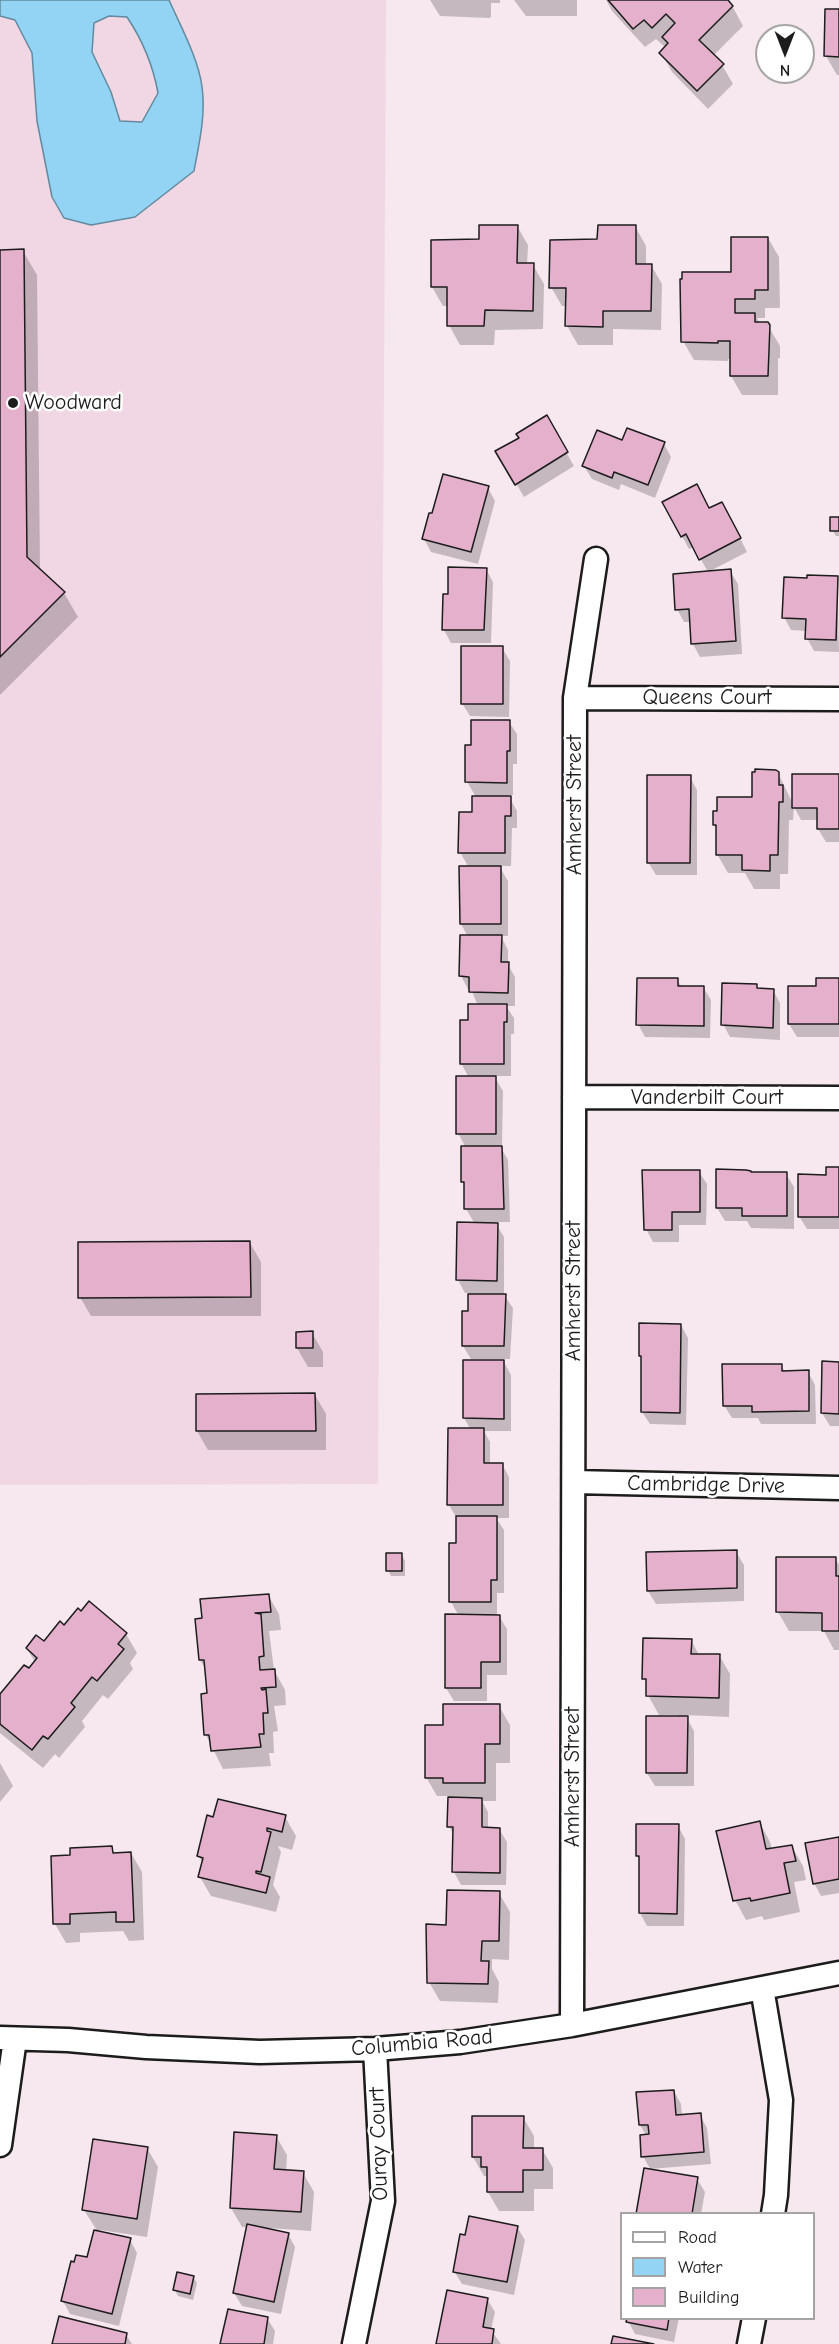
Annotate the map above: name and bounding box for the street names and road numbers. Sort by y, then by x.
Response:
street label: Queens Court [643,685,771,711]
street label: Amherst Street [562,735,588,875]
street label: Vanderbilt Court [631,1085,783,1111]
street label: Amherst Street [561,1221,587,1361]
street label: Cambridge Drive [627,1470,785,1500]
street label: Amherst Street [560,1707,586,1847]
street label: Columbia Road [350,2024,494,2062]
street label: Ouray Court [364,2087,394,2201]

